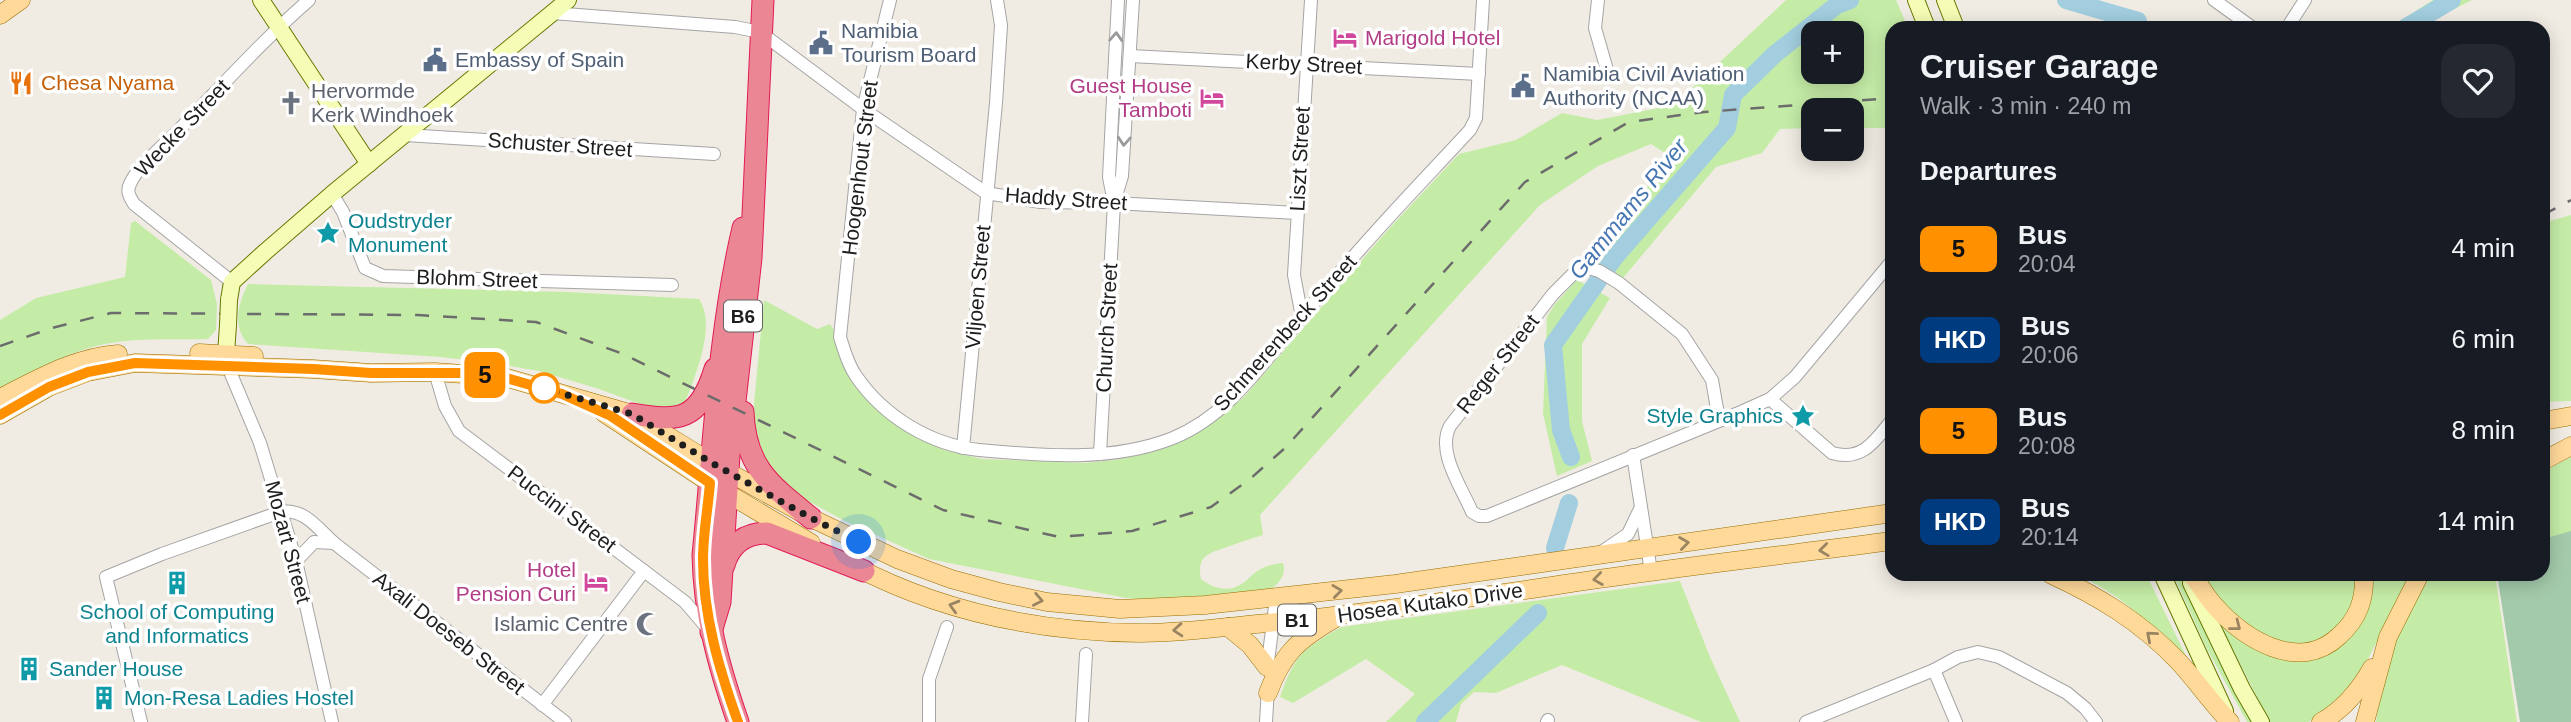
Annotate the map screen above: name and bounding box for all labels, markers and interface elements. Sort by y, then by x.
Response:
place label: Namibia Tourism Board [841,19,976,66]
map controls [1801,21,1864,161]
button: + [1801,21,1864,84]
hotel icon: Marigold Hotel [1331,24,1359,52]
place label: Marigold Hotel [1365,26,1500,49]
public building icon: Namibia Tourism Board [807,29,835,57]
one-way arrow [1108,31,1123,42]
button: heart [2441,44,2515,118]
public building icon: Embassy of Spain [421,46,449,74]
place label: Embassy of Spain [455,48,624,71]
text: Cruiser Garage [1920,48,2158,85]
street label: Kerby Street [1245,49,1363,78]
place label: Namibia Civil Aviation Authority (NCAA) [1543,62,1745,109]
restaurant icon: Chesa Nyama [7,69,35,97]
place label: Chesa Nyama [41,71,174,94]
public building icon: Namibia Civil Aviation Authority (NCAA) [1509,72,1537,100]
street label: Wecke Street [130,74,234,181]
place label: Guest House Tamboti [1069,74,1192,121]
place label: Hervormde Kerk Windhoek [311,79,454,126]
street label: Hoogenhout Street [837,79,882,257]
hotel icon: Guest House Tamboti [1198,84,1226,112]
church icon: Hervormde Kerk Windhoek [277,89,305,117]
text: Walk · 3 min · 240 m [1920,93,2131,119]
button: − [1801,98,1864,161]
street label: Liszt Street [1285,106,1314,212]
street label: Schuster Street [487,128,633,161]
water label: Gammams River [1564,133,1693,284]
one-way arrow [1117,136,1132,147]
text: Departures [1920,156,2057,186]
street label: Haddy Street [1004,183,1128,214]
place label: Oudstryder Monument [348,209,452,256]
place icon: Oudstryder Monument [314,219,342,247]
text: Bus [2018,220,2067,250]
street label: Viljoen Street [961,224,994,350]
text: 4 min [2451,233,2515,263]
text: 5 [1952,235,1965,262]
street label: Schmerenbeck Street [1209,250,1361,415]
text: 20:04 [2018,251,2076,277]
street label: Church Street [1092,263,1121,393]
street label: Blohm Street [416,265,538,292]
road number: B6 [724,300,762,332]
street label: Reger Street [1452,310,1543,418]
text: Bus [2021,311,2070,341]
text: 6 min [2451,324,2515,354]
text: HKD [1934,326,1986,353]
text: 20:06 [2021,342,2079,368]
line badge: 5 [462,352,508,398]
text: 5 [478,361,492,388]
unlabelled marker [529,373,559,403]
place icon: Style Graphics [1789,402,1817,430]
text: Bus [2018,402,2067,432]
place label: Style Graphics [1646,404,1783,427]
text: 8 min [2451,415,2515,445]
text: 5 [1952,417,1965,444]
text: 20:08 [2018,433,2076,459]
street label: Puccini Street [504,460,621,557]
street label: Mozart Street [261,478,316,606]
text: Bus [2021,493,2070,523]
text: 14 min [2437,506,2515,536]
text: HKD [1934,508,1986,535]
your location [841,524,876,559]
text: 20:14 [2021,524,2079,550]
one-way arrow [1678,536,1690,551]
one-way arrow [1818,542,1830,557]
place label: Hotel Pension Curi [456,558,576,605]
street label: Axali Doeseb Street [369,566,530,699]
hotel icon: Hotel Pension Curi [582,568,610,596]
building icon: School of Computing and Informatics [163,569,191,597]
one-way arrow [1593,571,1604,586]
street label: Hosea Kutako Drive [1336,578,1524,627]
one-way arrow [1331,584,1343,599]
one-way arrow [1032,591,1044,606]
one-way arrow [948,599,960,614]
place label: School of Computing and Informatics [80,600,274,647]
road number: B1 [1278,604,1316,636]
mosque icon: Islamic Centre [634,610,662,638]
place label: Islamic Centre [494,612,628,635]
one-way arrow [2229,617,2241,630]
one-way arrow [1172,623,1183,638]
one-way arrow [2146,632,2159,644]
building icon: Sander House [15,655,43,683]
place label: Sander House [49,657,183,680]
building icon: Mon-Resa Ladies Hostel [90,684,118,712]
place label: Mon-Resa Ladies Hostel [124,686,354,709]

